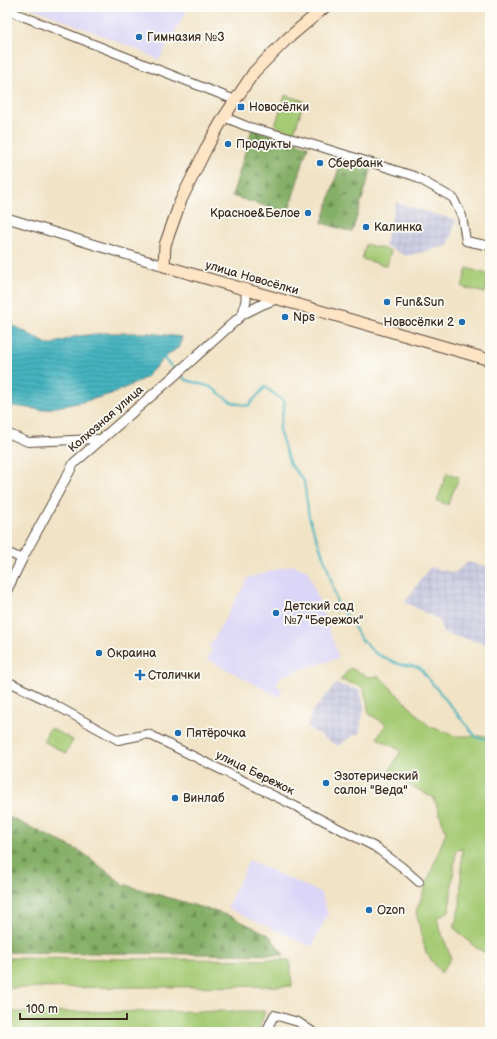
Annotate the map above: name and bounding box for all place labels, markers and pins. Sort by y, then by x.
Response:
place label: Гимназия №3 [147,30,225,45]
marker: Гимназия №3 [134,32,144,42]
place label: Новосёлки [249,100,309,115]
marker: Новосёлки [236,102,246,112]
place label: Продукты [236,137,291,152]
marker: Продукты [223,139,233,149]
place label: Сбербанк [328,156,384,171]
marker: Сбербанк [315,158,325,168]
place label: Красное&Белое [210,206,300,221]
marker: Красное&Белое [303,208,313,218]
place label: Калинка [374,220,422,235]
marker: Калинка [361,222,371,232]
place label: Fun&Sun [395,295,444,310]
marker: Fun&Sun [382,297,392,307]
place label: Nps [293,310,315,325]
marker: Nps [280,312,290,322]
place label: Новосёлки 2 [384,315,454,330]
marker: Новосёлки 2 [457,317,467,327]
place label: Детский сад №7 "Бережок" [284,599,364,628]
marker: Детский сад №7 "Бережок" [271,608,281,618]
place label: Окраина [107,646,156,661]
marker: Окраина [94,648,104,658]
place label: Столички [148,668,200,683]
marker: Столички [135,670,145,680]
place label: Пятёрочка [186,726,246,741]
marker: Пятёрочка [173,728,183,738]
place label: Эзотерический салон "Веда" [334,769,419,798]
marker: Эзотерический салон "Веда" [321,778,331,788]
place label: Винлаб [183,791,225,806]
marker: Винлаб [170,793,180,803]
place label: Ozon [377,903,405,918]
marker: Ozon [364,905,374,915]

